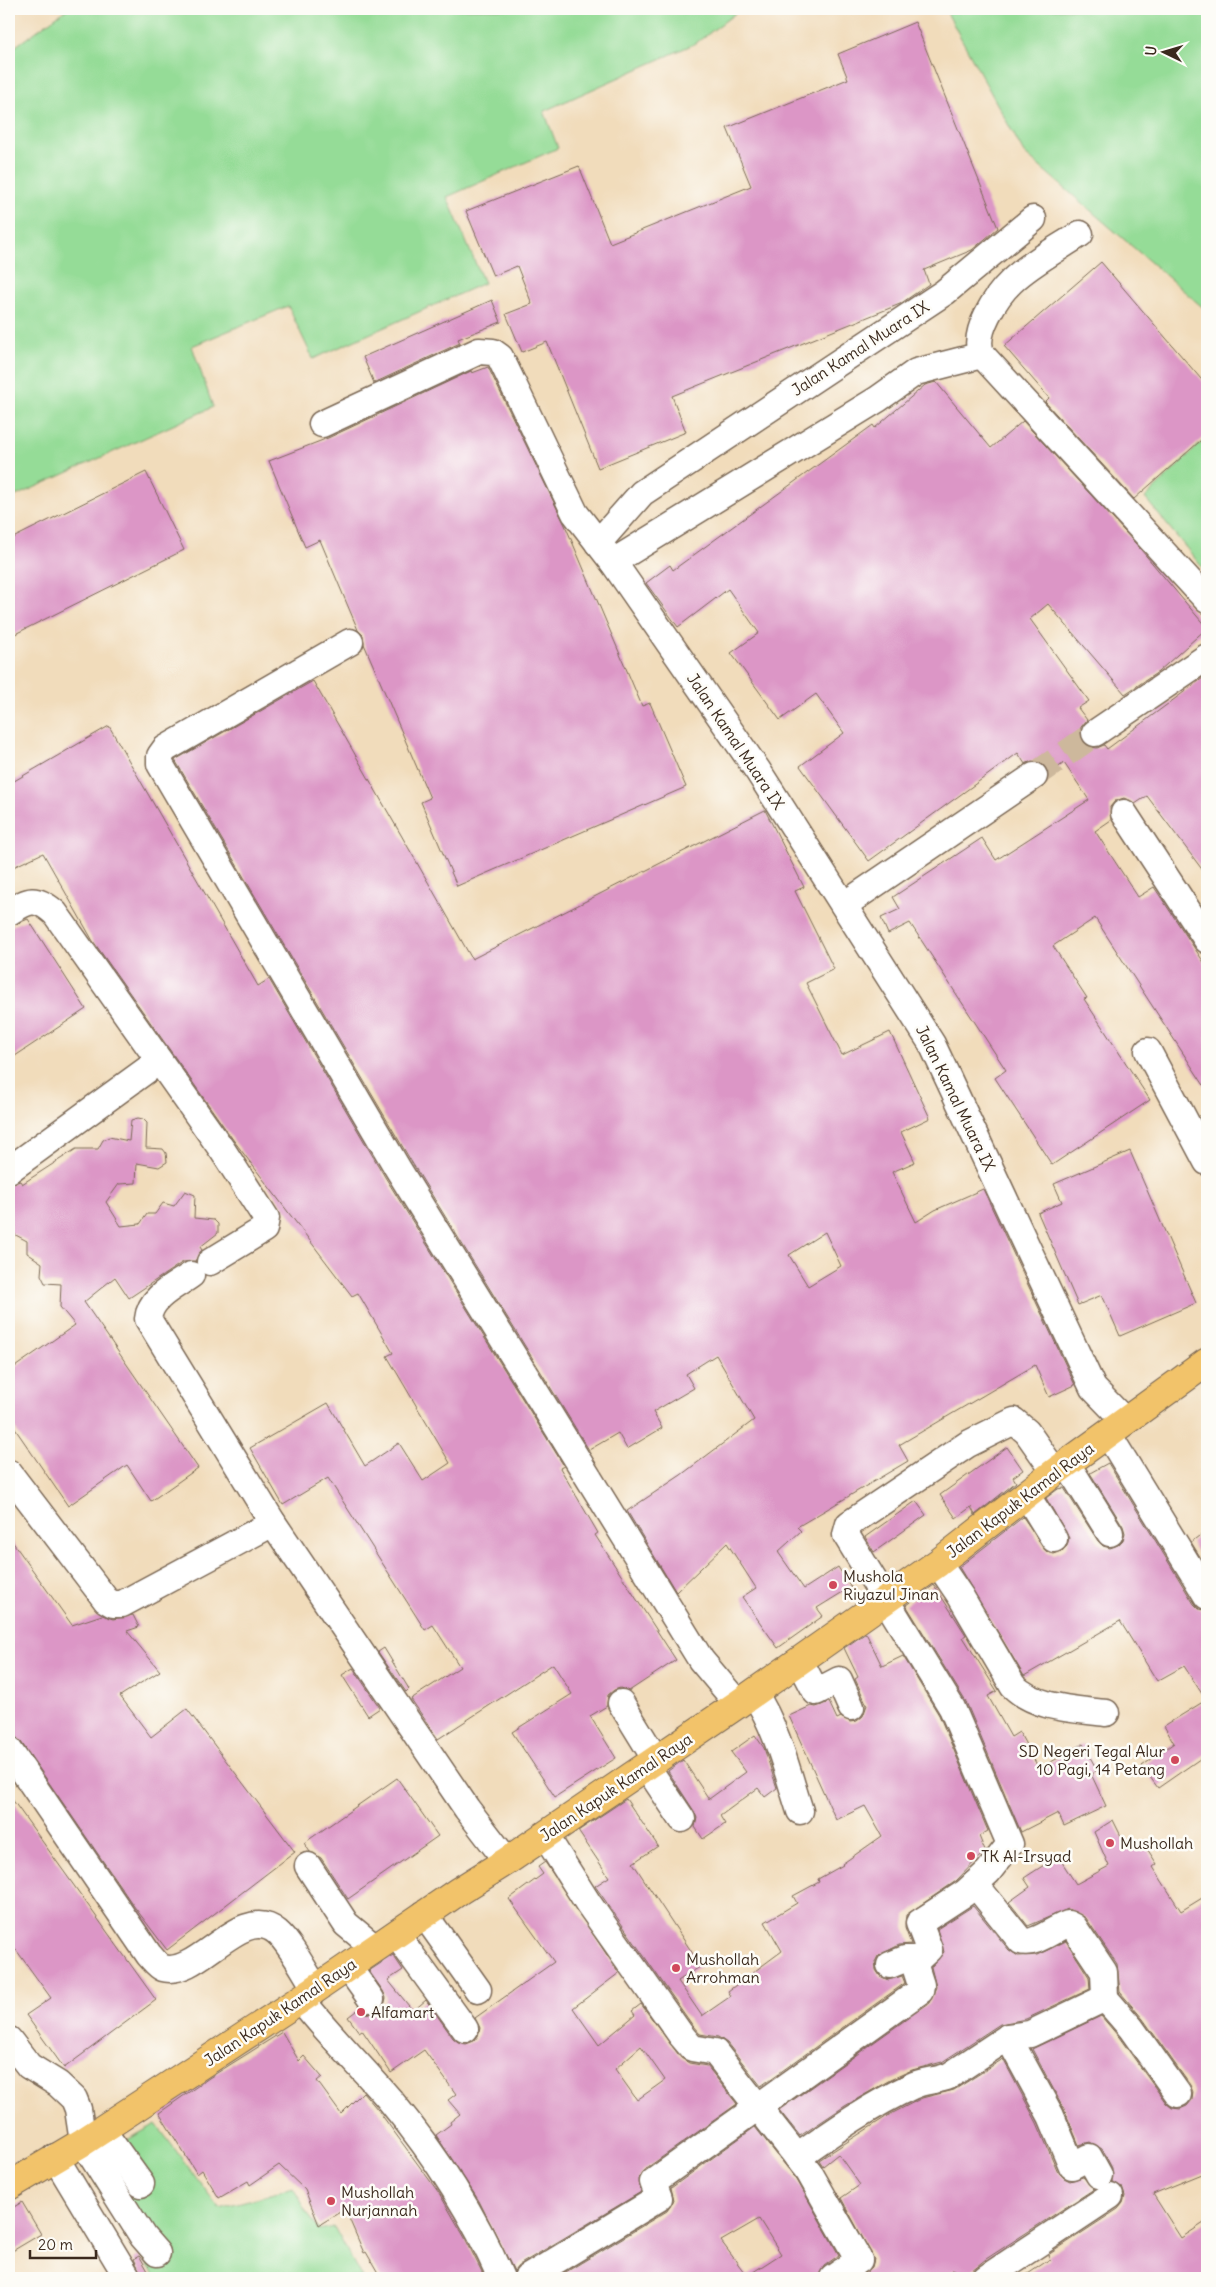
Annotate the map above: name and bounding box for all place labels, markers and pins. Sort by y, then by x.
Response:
place label: Mushola Riyazul Jinan [843,1566,939,1604]
marker: Mushola Riyazul Jinan [827,1579,839,1591]
place label: SD Negeri Tegal Alur 10 Pagi, 14 Petang [1019,1741,1165,1779]
marker: SD Negeri Tegal Alur 10 Pagi, 14 Petang [1169,1754,1181,1766]
place label: Mushollah [1120,1833,1193,1853]
marker: Mushollah [1104,1837,1116,1849]
place label: TK Al-Irsyad [981,1846,1071,1866]
marker: TK Al-Irsyad [965,1850,977,1862]
place label: Mushollah Arrohman [686,1949,760,1987]
marker: Mushollah Arrohman [670,1962,682,1974]
place label: Alfamart [371,2002,435,2022]
marker: Alfamart [355,2006,367,2018]
place label: Mushollah Nurjannah [341,2182,417,2220]
marker: Mushollah Nurjannah [325,2195,337,2207]

